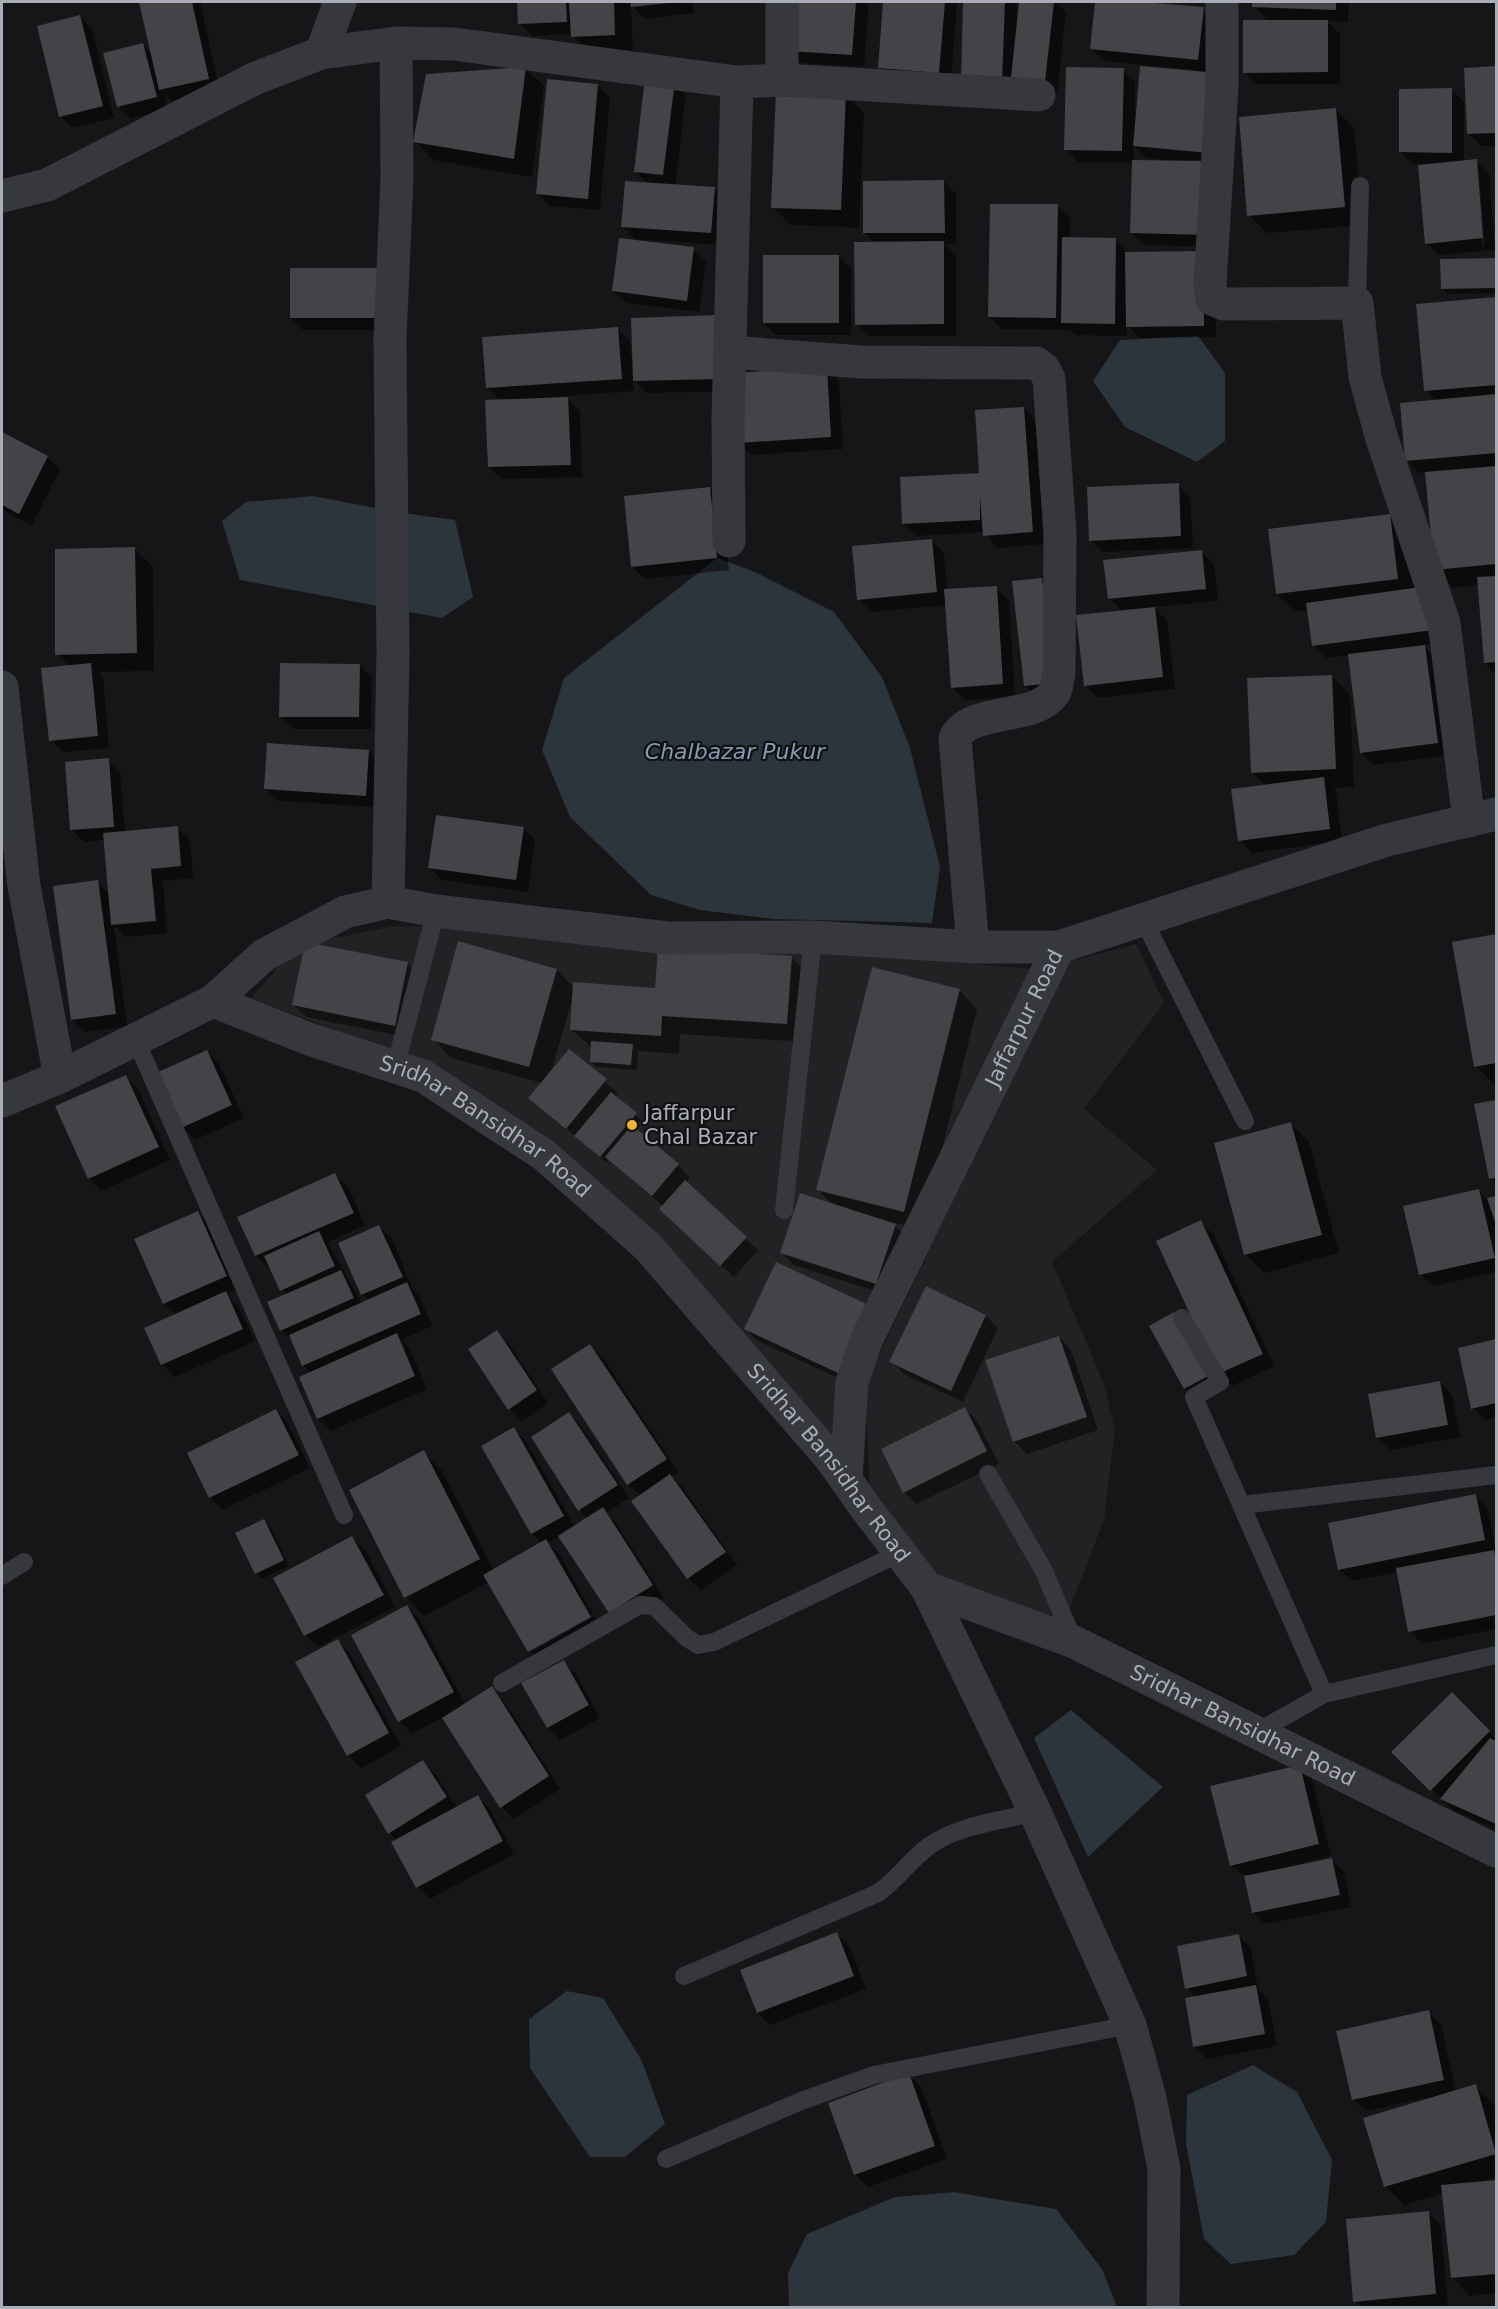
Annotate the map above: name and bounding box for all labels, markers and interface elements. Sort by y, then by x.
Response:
water label: Chalbazar Pukur [645,739,827,764]
street label: Jaffarpur Road [980,946,1068,1092]
street label: Sridhar Bansidhar Road [377,1051,596,1203]
place label: Jaffarpur Chal Bazar [642,1101,758,1149]
marker: Jaffarpur Chal Bazar [625,1118,639,1132]
street label: Sridhar Bansidhar Road [742,1358,915,1567]
street label: Sridhar Bansidhar Road [1126,1660,1359,1791]

